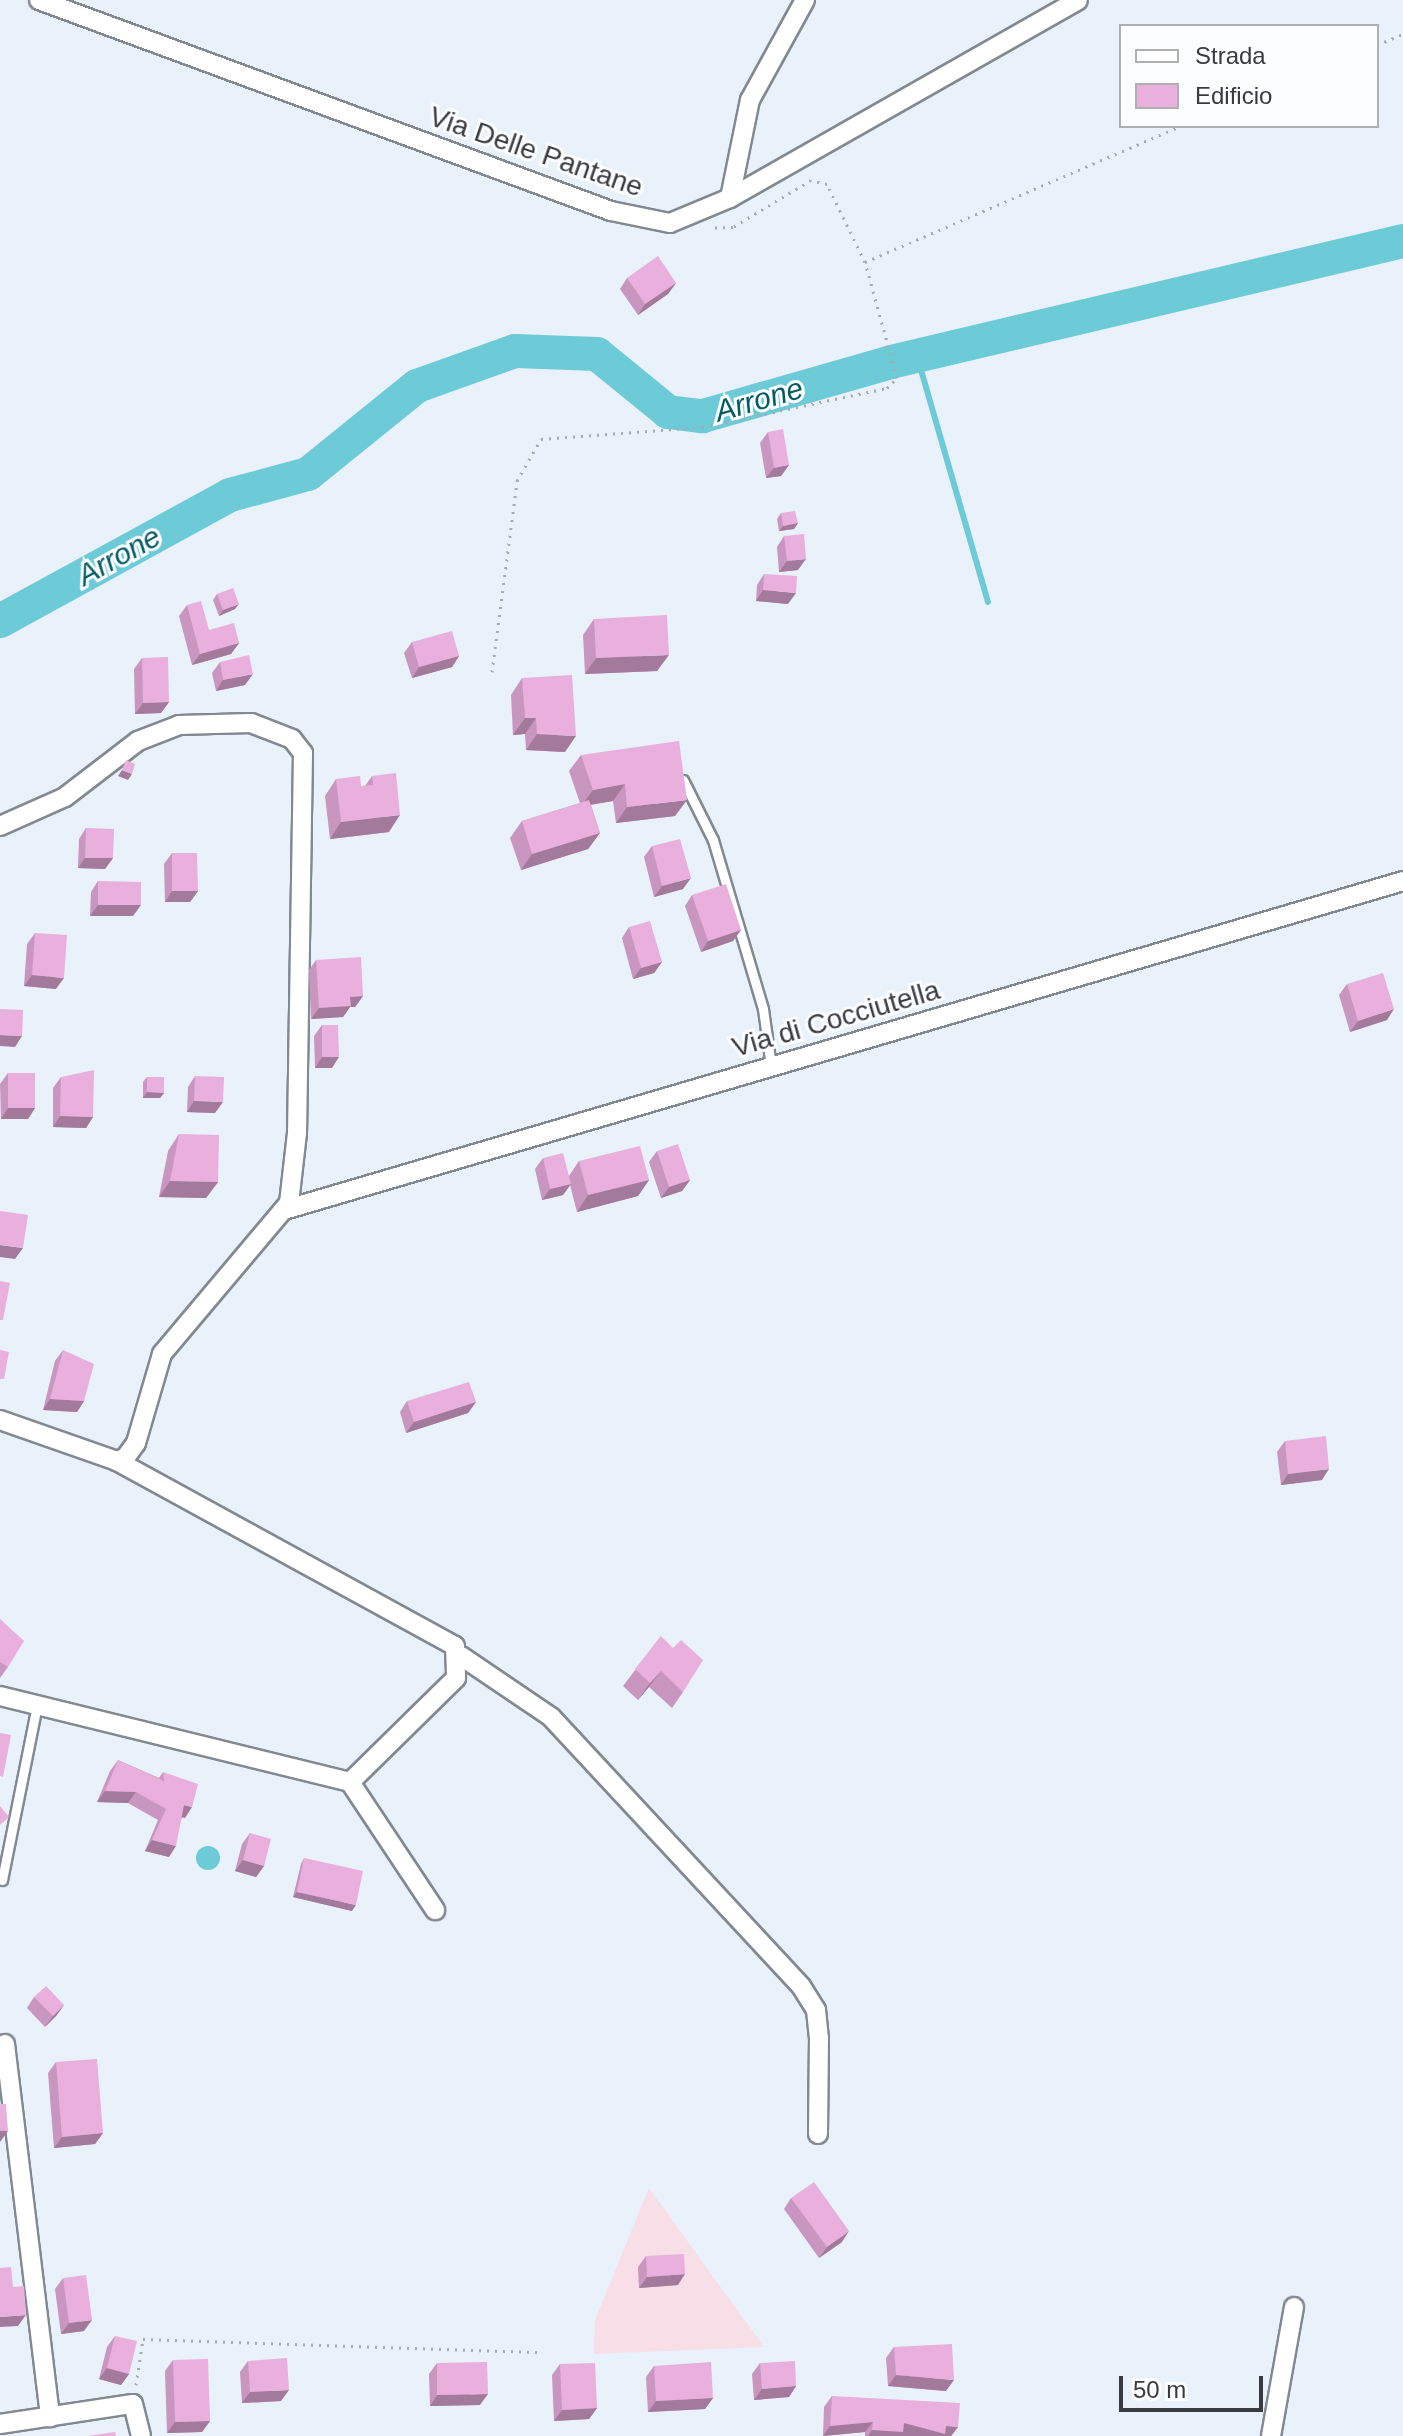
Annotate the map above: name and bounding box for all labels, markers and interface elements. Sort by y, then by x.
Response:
legend [1119,24,1379,128]
text: Strada [1195,42,1266,69]
text: Edificio [1195,82,1272,109]
street label: Via Delle Pantane [425,100,647,204]
water label: Arrone [711,370,807,430]
water label: Arrone [71,518,167,594]
street label: Via di Cocciutella [728,973,944,1065]
scale bar [1123,2360,1267,2410]
text: 50 m [1133,2376,1186,2403]

